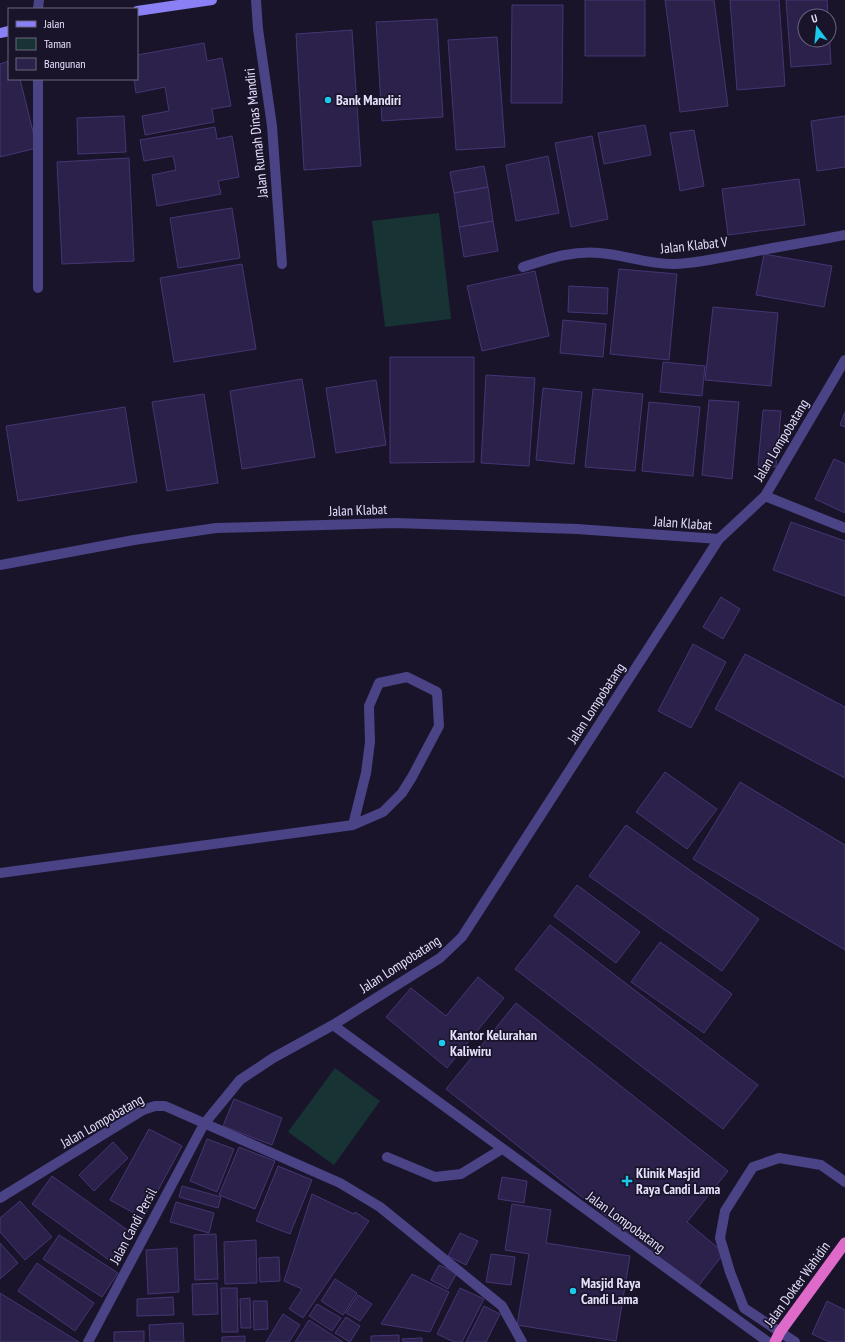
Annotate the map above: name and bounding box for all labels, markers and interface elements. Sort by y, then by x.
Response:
legend [8,8,138,80]
north arrow [797,8,837,48]
text: U [810,11,819,26]
text: Jalan [43,16,65,31]
text: Taman [44,36,71,51]
text: Bangunan [44,56,85,71]
street label: Jalan Rumah Dinas Mandiri [240,67,272,200]
place label: Bank Mandiri [336,91,401,109]
marker: Bank Mandiri [323,95,333,105]
street label: Jalan Klabat V [659,232,729,258]
street label: Jalan Lompobatang [749,396,813,485]
street label: Jalan Klabat [328,500,388,520]
street label: Jalan Klabat [652,512,713,534]
street label: Jalan Lompobatang [563,659,629,748]
street label: Jalan Lompobatang [355,931,444,997]
place label: Kantor Kelurahan Kaliwiru [450,1026,537,1060]
marker: Kantor Kelurahan Kaliwiru [437,1038,447,1048]
street label: Jalan Lompobatang [56,1090,147,1152]
place label: Klinik Masjid Raya Candi Lama [636,1164,721,1198]
marker: Klinik Masjid Raya Candi Lama [621,1175,633,1187]
street label: Jalan Candi Persil [105,1184,161,1268]
street label: Jalan Lompobatang [582,1187,669,1257]
street label: Jalan Dokter Wahidin [759,1238,834,1331]
place label: Masjid Raya Candi Lama [581,1274,641,1308]
marker: Masjid Raya Candi Lama [568,1286,578,1296]

